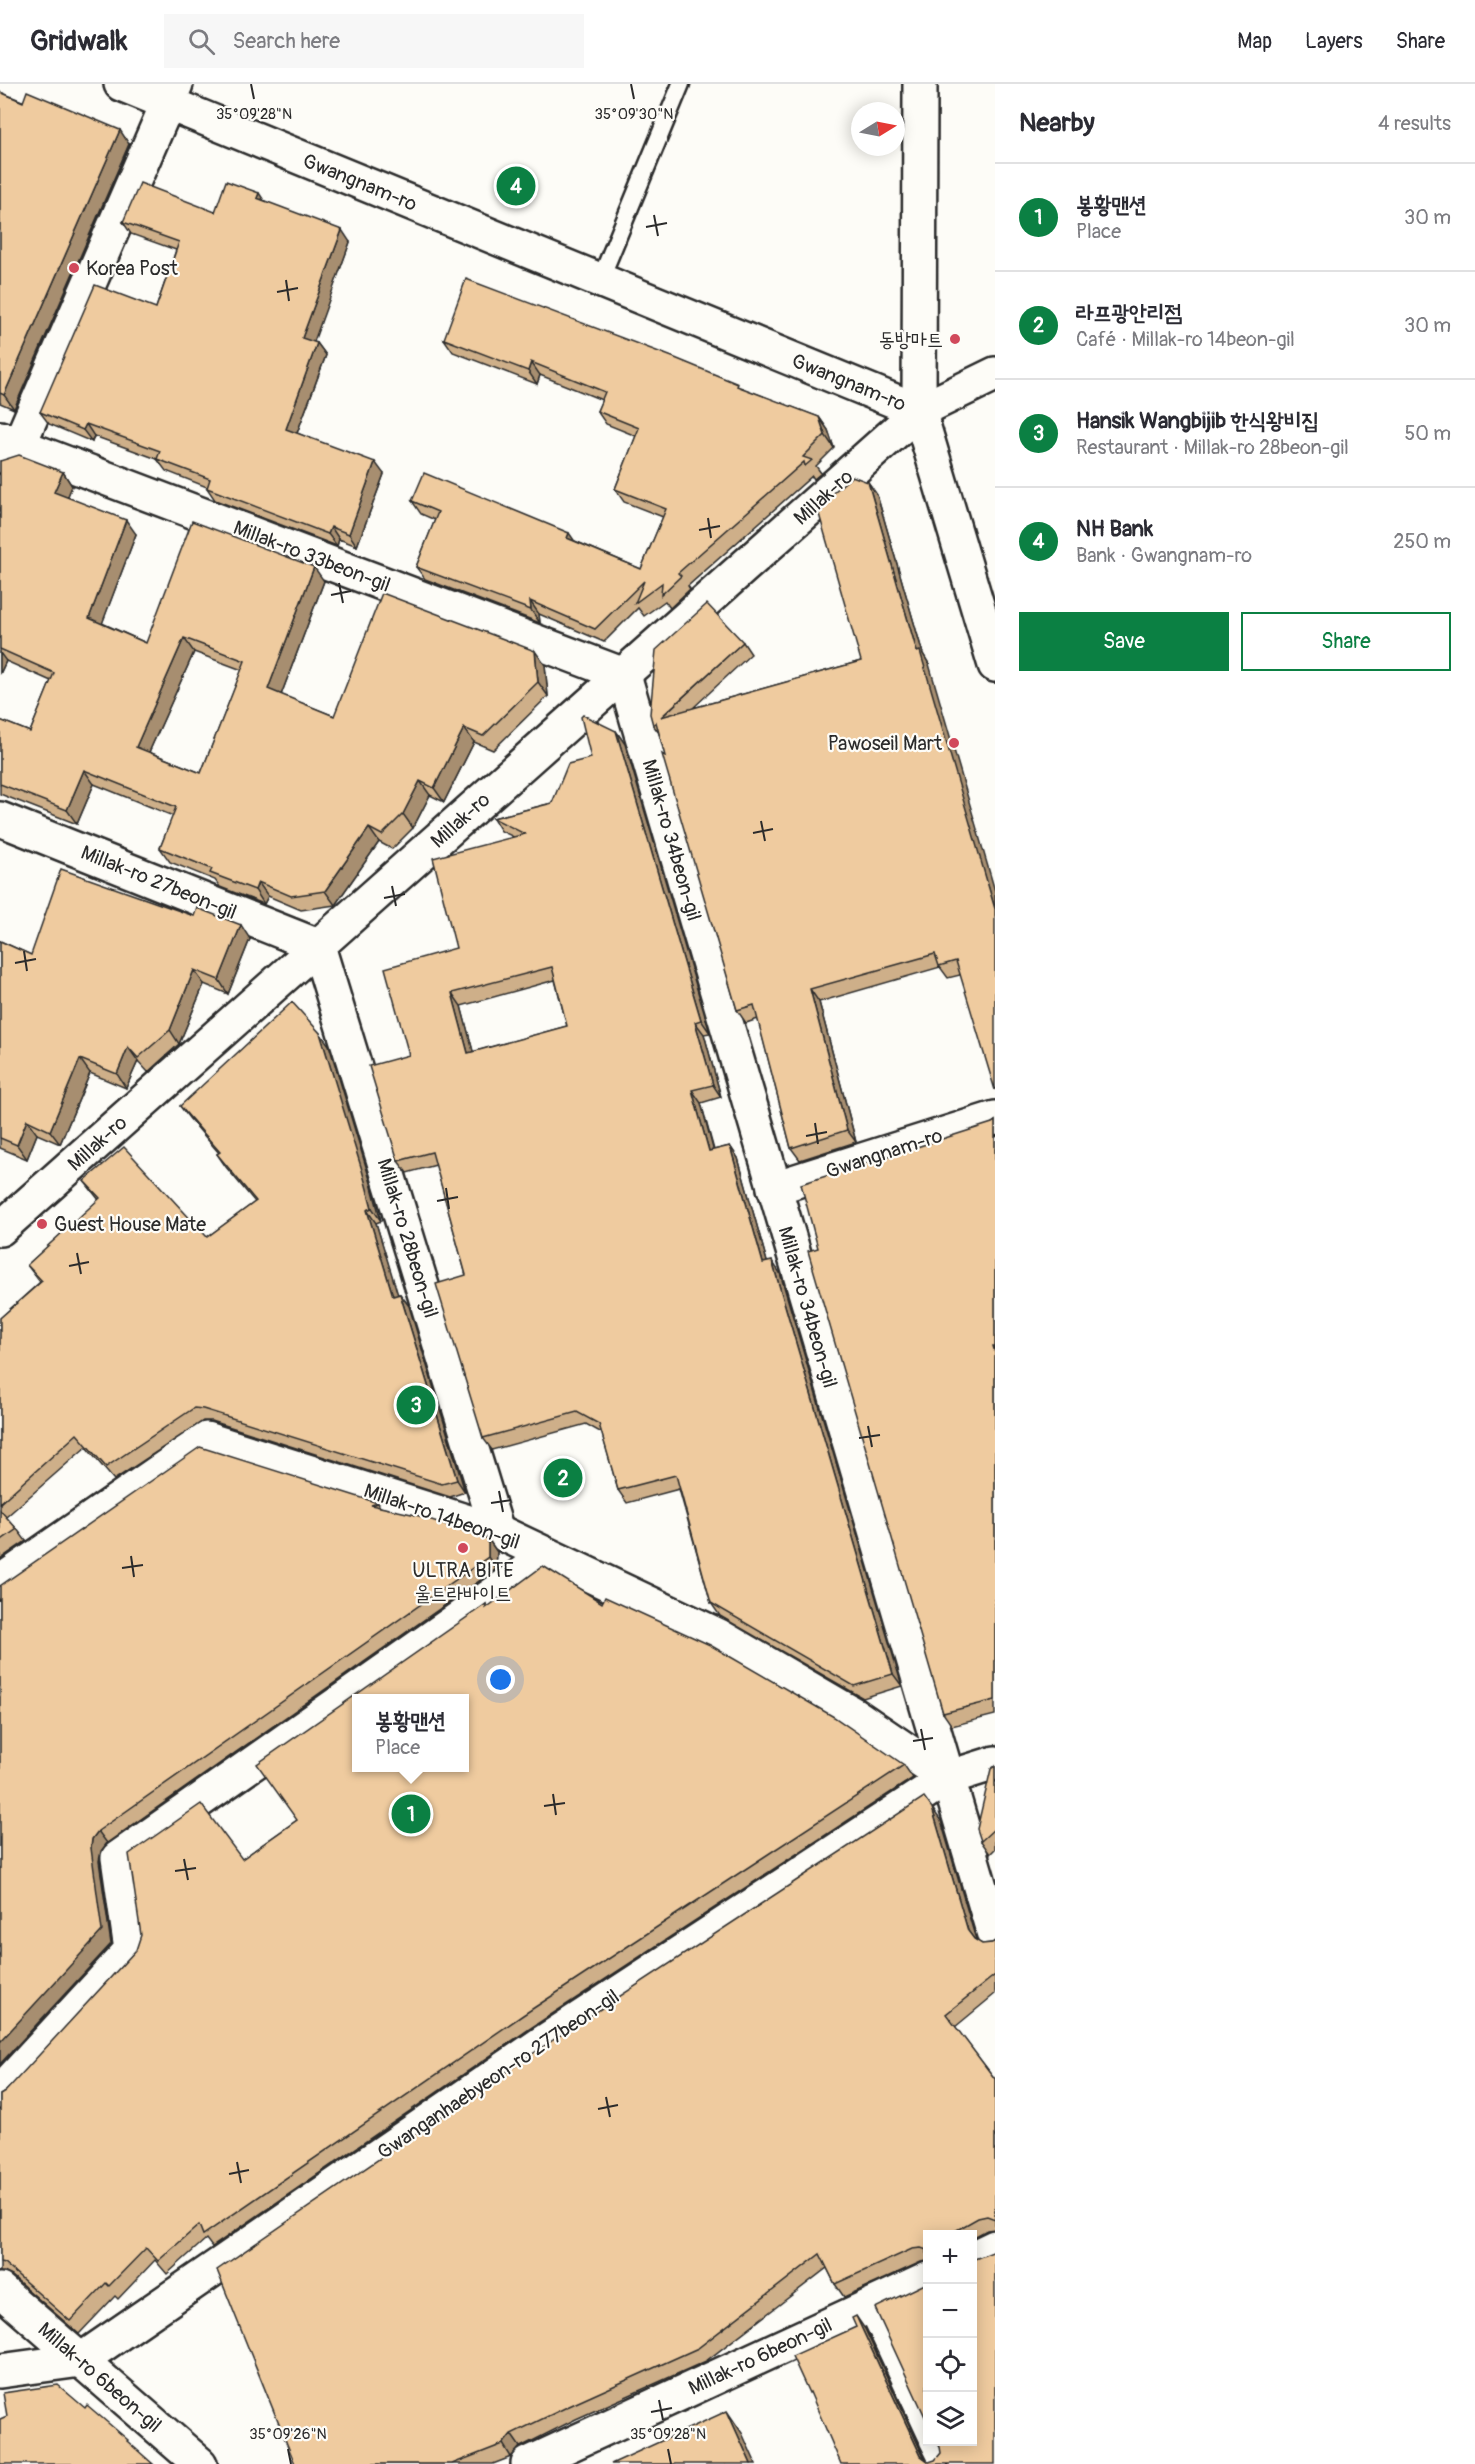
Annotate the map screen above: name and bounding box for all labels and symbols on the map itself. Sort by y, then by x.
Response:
north arrow [851,102,905,156]
text: 35°09'28"N [216,105,292,124]
text: 35°09'30"N [595,105,673,124]
street label: Gwangnam-ro [299,148,421,217]
pin: 4 [496,164,536,208]
place label: Korea Post [86,256,179,281]
marker: Korea Post [67,261,81,275]
place label: 동방마트 [879,327,943,352]
marker: 동방마트 [948,332,962,346]
street label: Gwangnam-ro [788,348,910,417]
street label: Millak-ro [789,464,858,530]
street label: Millak-ro 33beon-gil [230,515,394,598]
place label: Pawoseil Mart [828,731,943,756]
marker: Pawoseil Mart [947,736,961,750]
street label: Millak-ro 34beon-gil [637,757,707,924]
street label: Millak-ro [426,787,495,853]
street label: Millak-ro 27beon-gil [77,840,240,925]
street label: Millak-ro [63,1110,132,1176]
street label: Gwangnam-ro [823,1123,946,1184]
street label: Millak-ro 28beon-gil [371,1156,444,1321]
place label: Guest House Mate [54,1212,206,1237]
marker: Guest House Mate [35,1217,49,1231]
street label: Millak-ro 34beon-gil [773,1224,843,1391]
pin: 3 [396,1382,436,1428]
pin: 2 [544,1456,582,1500]
street label: Millak-ro 14beon-gil [361,1478,523,1555]
marker: ULTRA BITE 울트라바이트 [456,1541,470,1555]
place label: ULTRA BITE 울트라바이트 [412,1558,514,1606]
your location [486,1665,515,1694]
pin: 1 [392,1792,430,1836]
street label: Gwanganhaebyeon-ro 277beon-gil [373,1984,624,2165]
street label: Millak-ro 6beon-gil [684,2312,836,2401]
street label: Millak-ro 6beon-gil [33,2317,167,2438]
text: 35°09'26"N [249,2425,327,2444]
text: 35°09'28"N [630,2425,706,2444]

